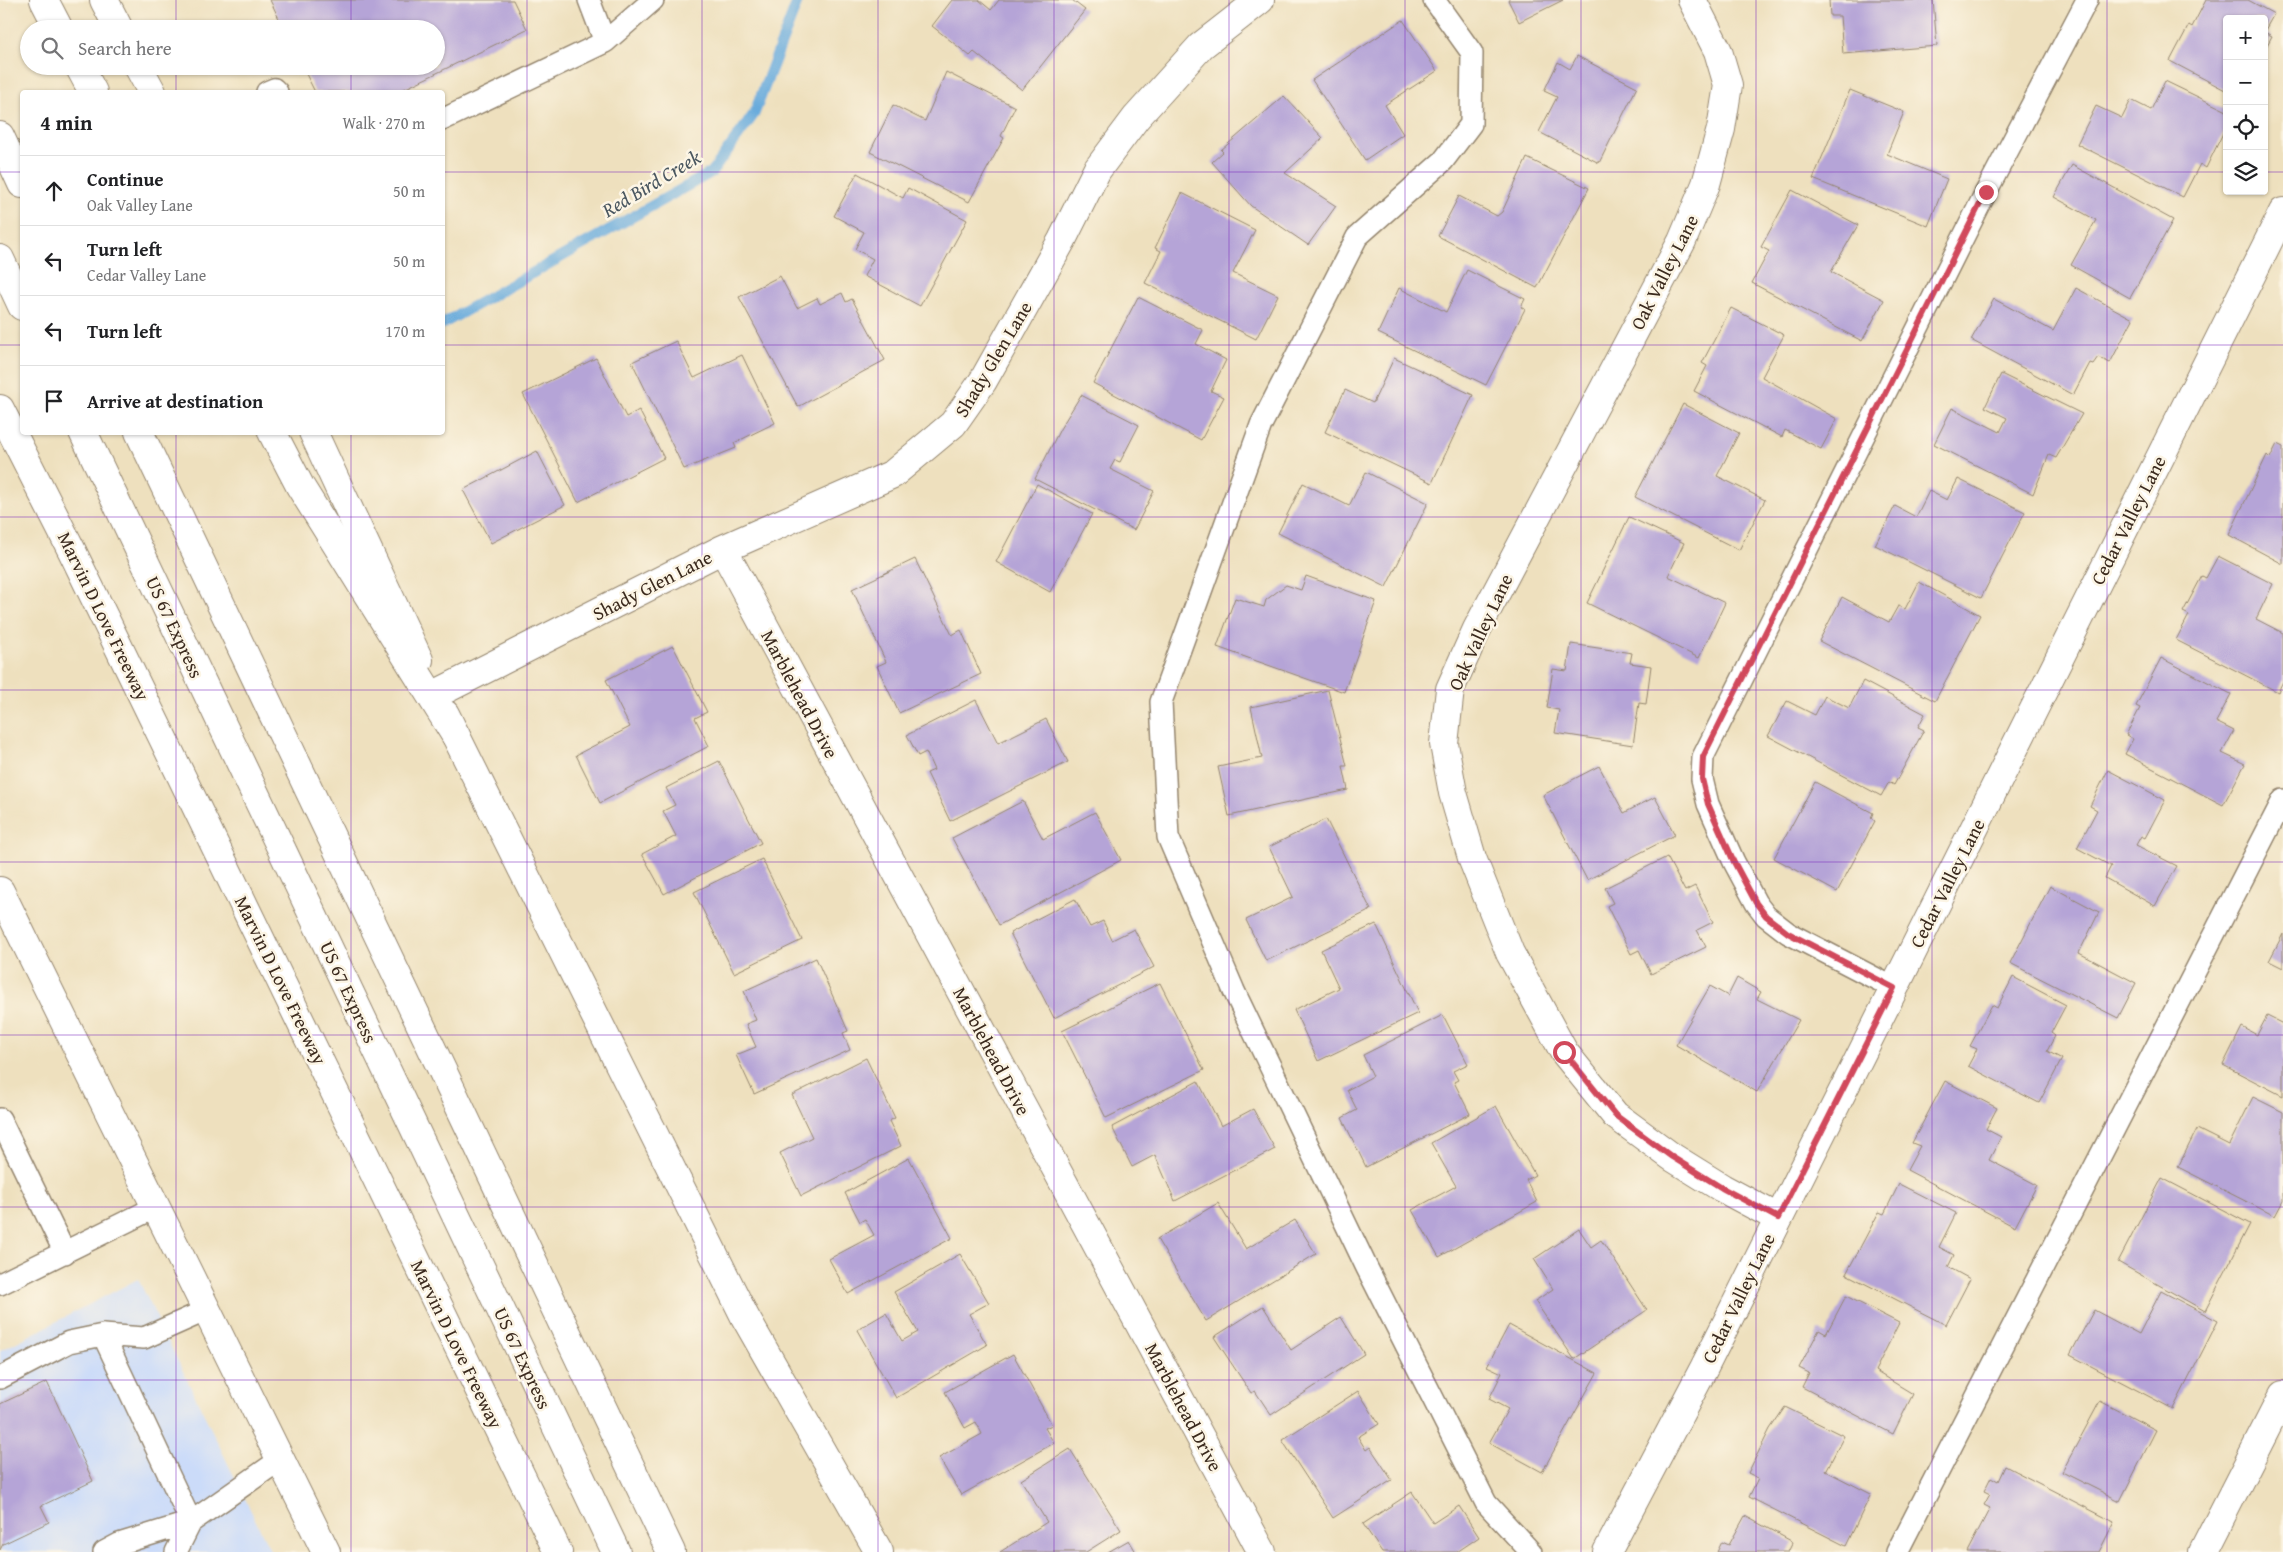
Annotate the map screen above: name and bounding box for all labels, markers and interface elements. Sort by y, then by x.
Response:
map controls [2223,15,2268,195]
button: + [2223,15,2268,60]
search box [20,20,445,75]
icon: search [38,34,66,62]
text: Search here [78,34,172,62]
button: − [2223,60,2268,105]
button: locate [2223,105,2268,150]
text: 4 min [40,107,92,138]
text: Walk · 270 m [342,111,425,135]
water label: Red Bird Creek [595,142,707,224]
button: layers [2223,150,2268,195]
text: Continue [87,165,164,193]
icon: ahead [40,177,68,205]
text: 50 m [393,179,425,203]
route end [1975,181,1998,204]
text: Oak Valley Lane [87,193,193,217]
street label: Oak Valley Lane [1623,210,1705,334]
text: Turn left [87,235,162,263]
icon: left [40,247,68,275]
text: 50 m [393,249,425,273]
text: Cedar Valley Lane [87,263,206,287]
street label: Shady Glen Lane [947,296,1039,422]
icon: left [40,317,68,345]
text: Turn left [87,317,162,345]
text: 170 m [385,319,425,343]
icon: arrive [40,387,68,415]
text: Arrive at destination [87,387,263,415]
street label: Cedar Valley Lane [2083,450,2173,589]
street label: Marvin D Love Freeway [51,527,157,706]
street label: Shady Glen Lane [587,543,717,627]
street label: Oak Valley Lane [1441,569,1519,695]
street label: US 67 Express [139,571,211,683]
street label: Marblehead Drive [754,625,846,763]
street label: Cedar Valley Lane [1902,813,1992,952]
street label: Marvin D Love Freeway [228,891,334,1070]
street label: US 67 Express [313,936,385,1048]
street label: Marblehead Drive [946,982,1038,1120]
route start [1553,1041,1576,1064]
street label: Cedar Valley Lane [1694,1228,1782,1368]
street label: Marvin D Love Freeway [404,1255,510,1434]
street label: US 67 Express [487,1302,559,1414]
street label: Marblehead Drive [1138,1338,1230,1476]

